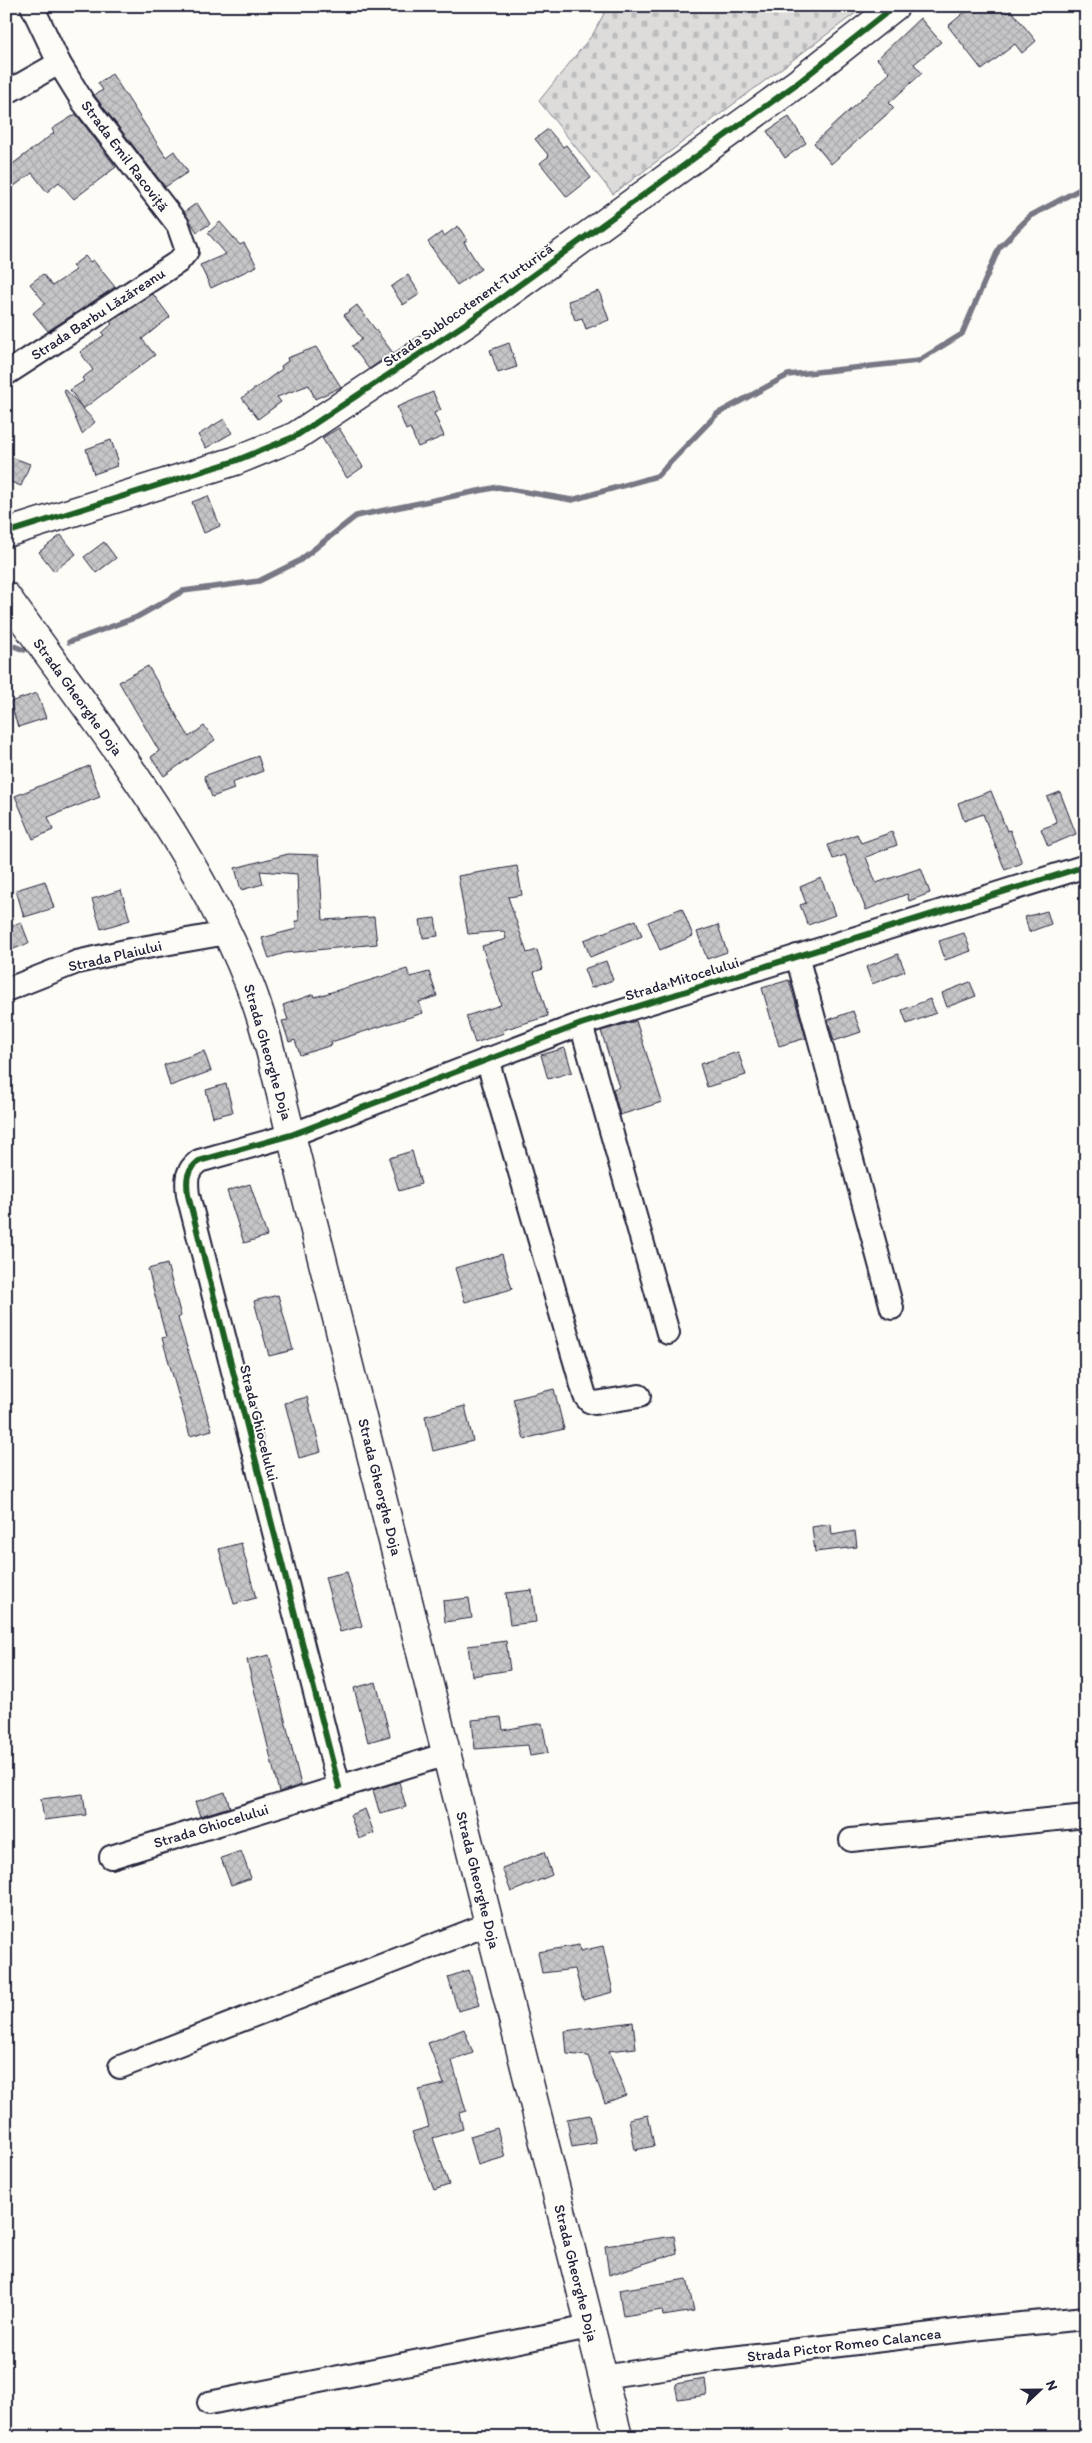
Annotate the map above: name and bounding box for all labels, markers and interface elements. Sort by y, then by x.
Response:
street label: Strada Emil Racoviță [77,97,173,215]
street label: Strada Sublocotenent Turturică [379,239,557,371]
street label: Strada Barbu Lăzăreanu [28,264,169,364]
street label: Strada Gheorghe Doja [29,635,127,759]
street label: Strada Plaiului [66,936,164,976]
street label: Strada Mitocelului [623,953,741,1005]
street label: Strada Gheorghe Doja [240,982,296,1122]
street label: Strada Ghiocelului [236,1363,282,1483]
street label: Strada Gheorghe Doja [354,1417,406,1558]
street label: Strada Ghiocelului [151,1800,271,1852]
street label: Strada Gheorghe Doja [452,1810,504,1951]
street label: Strada Gheorghe Doja [550,2203,602,2344]
street label: Strada Pictor Romeo Calancea [746,2324,943,2366]
north arrow [1014,2366,1064,2416]
text: N [1042,2378,1061,2393]

